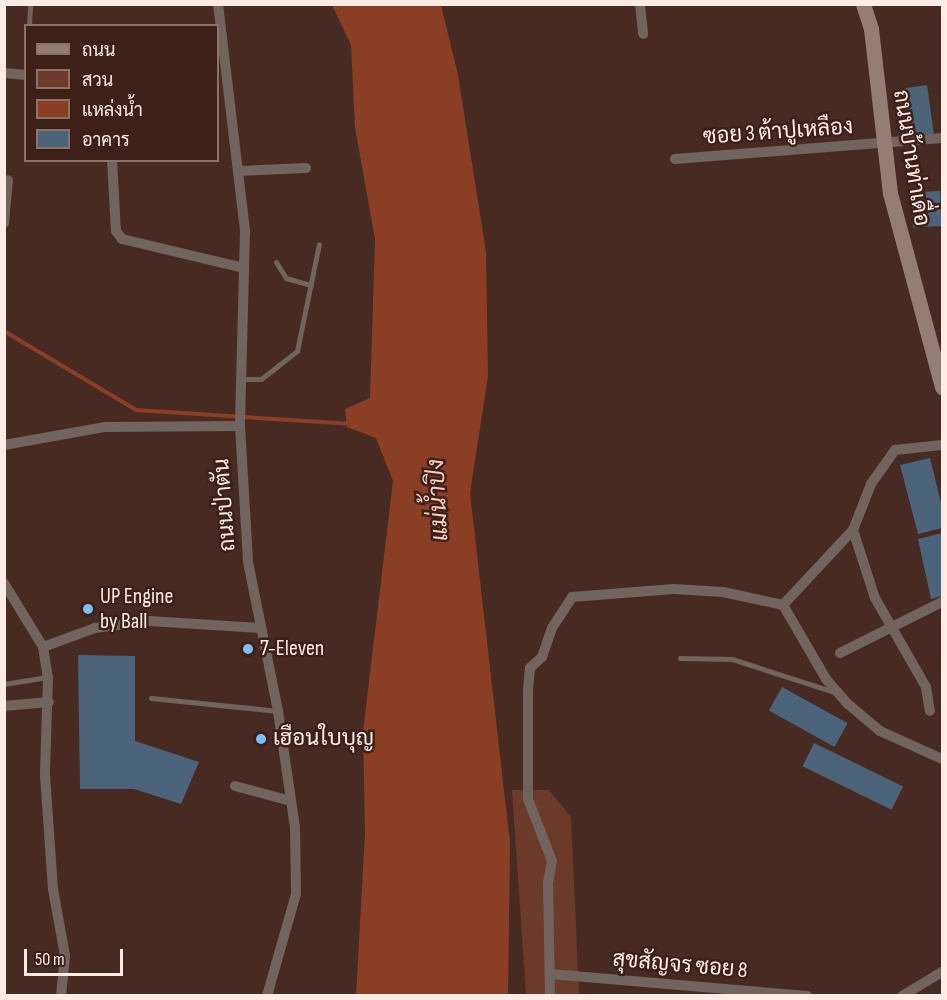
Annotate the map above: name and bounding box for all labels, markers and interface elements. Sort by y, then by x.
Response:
legend [24,24,219,162]
text: ถนน [82,40,115,61]
text: สวน [82,70,113,91]
street label: ถนนบ้านท่าเดื่อ [887,88,935,228]
text: แหล่งน้ำ [82,100,143,121]
street label: ซอย 3 ต้าปูเหลือง [702,114,854,150]
text: อาคาร [82,130,130,151]
street label: ถนนป่าตัน [209,458,241,552]
water label: แม่น้ำปิง [421,458,455,542]
place label: UP Engine by Ball [100,583,173,634]
marker: UP Engine by Ball [81,602,95,616]
place label: 7-Eleven [260,636,324,662]
marker: 7-Eleven [241,642,255,656]
place label: เฮือนใบบุญ [273,726,374,752]
marker: เฮือนใบบุญ [254,732,268,746]
scale bar [27,937,126,975]
street label: สุขสัญจร ซอย 8 [611,946,749,984]
text: 50 m [35,949,65,970]

